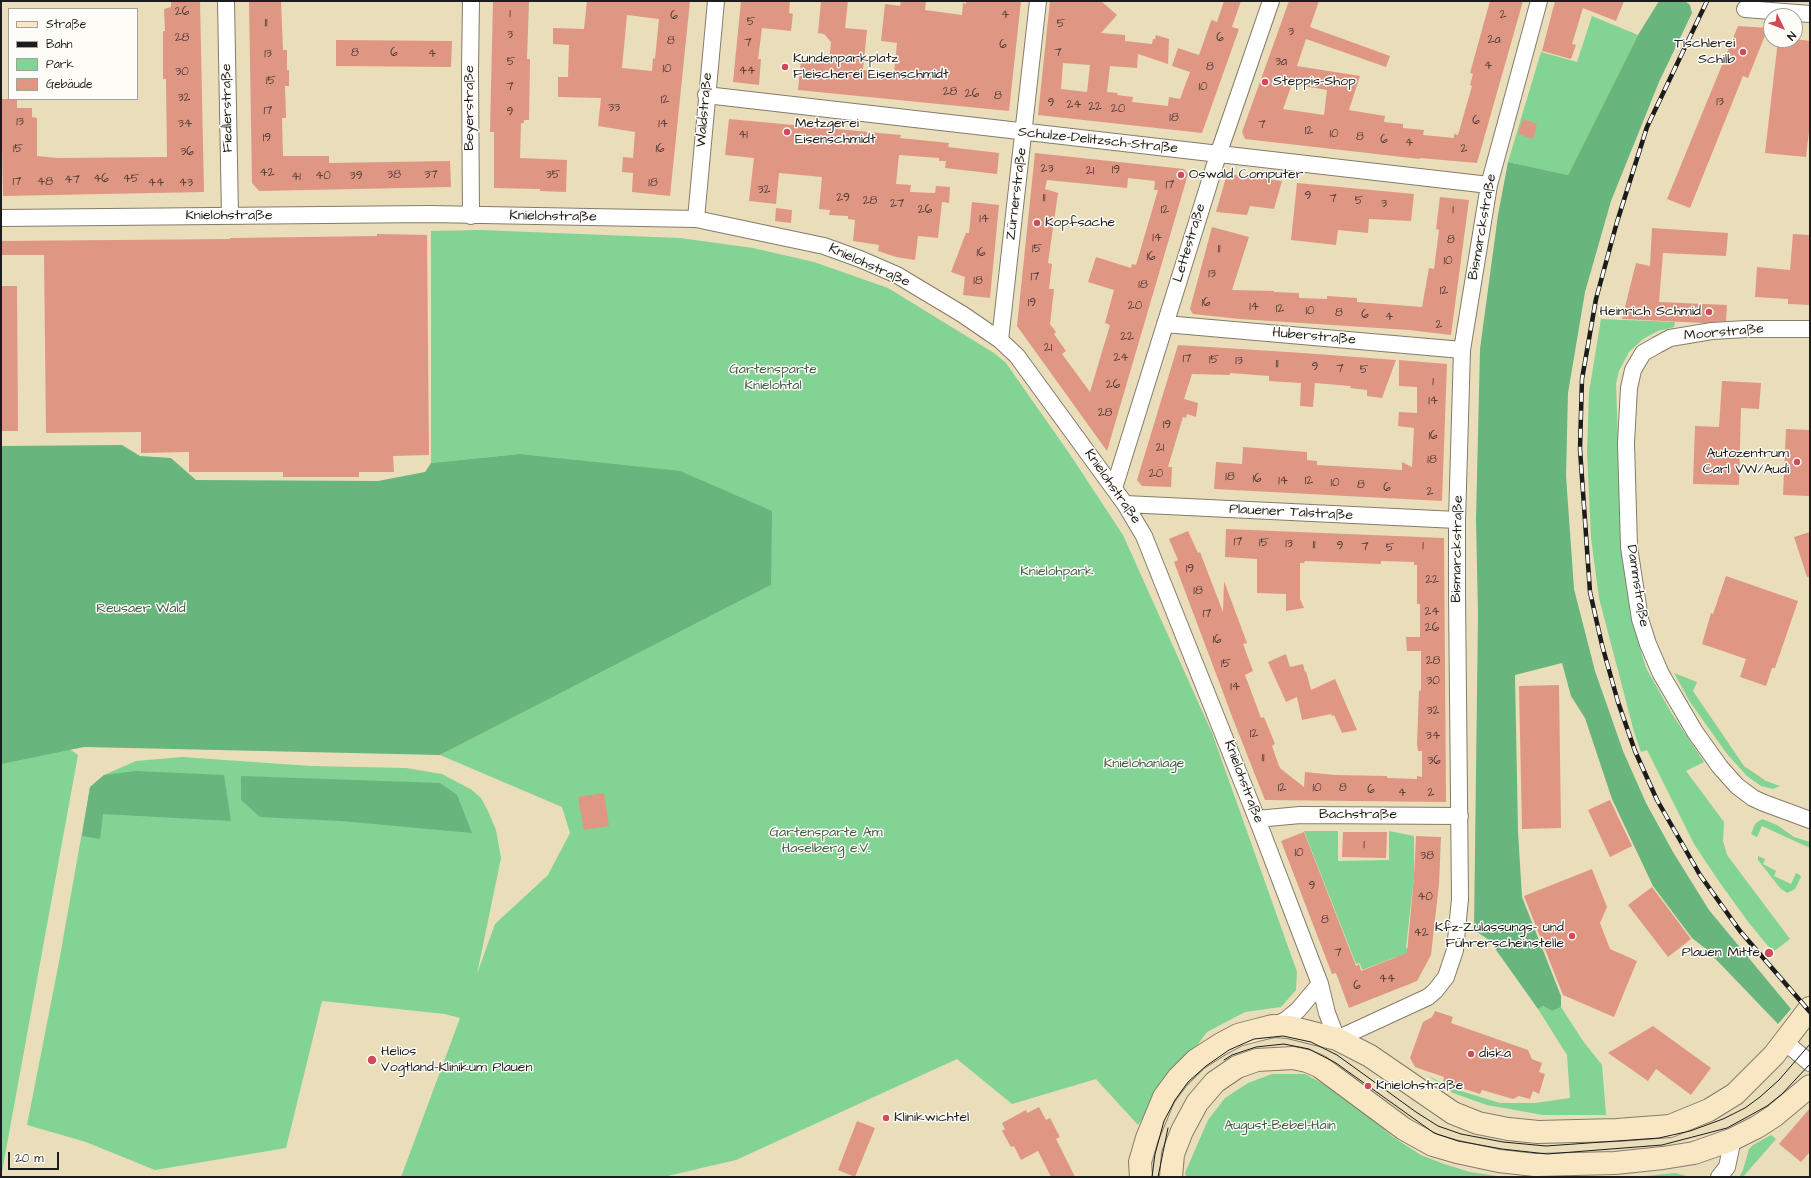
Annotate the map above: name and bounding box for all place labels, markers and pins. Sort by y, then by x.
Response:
place label: Tischlerei Schilb [1674,36,1735,68]
marker: Tischlerei Schilb [1738,47,1748,57]
place label: Kundenparkplatz Fleischerei Eisenschmidt [793,51,949,84]
marker: Kundenparkplatz Fleischerei Eisenschmidt [780,62,790,72]
place label: Steppis-Shop [1273,74,1356,90]
marker: Steppis-Shop [1260,77,1270,87]
place label: Metzgerei Eisenschmidt [795,116,876,148]
marker: Metzgerei Eisenschmidt [782,127,792,137]
place label: Oswald Computer [1189,167,1303,183]
marker: Oswald Computer [1176,170,1186,180]
place label: Kopfsache [1045,215,1115,231]
marker: Kopfsache [1032,218,1042,228]
place label: Heinrich Schmid [1600,304,1701,320]
marker: Heinrich Schmid [1704,307,1714,317]
place label: Autozentrum Carl VW/Audi [1703,446,1789,478]
marker: Autozentrum Carl VW/Audi [1792,457,1802,467]
place label: Kfz-Zulassungs- und Führerscheinstelle [1435,920,1564,952]
marker: Kfz-Zulassungs- und Führerscheinstelle [1567,931,1577,941]
place label: Plauen Mitte [1682,945,1760,961]
marker: Plauen Mitte [1763,947,1775,959]
place label: Helios Vogtland-Klinikum Plauen [381,1044,532,1076]
place label: diska [1479,1046,1511,1062]
marker: diska [1466,1049,1476,1059]
marker: Helios Vogtland-Klinikum Plauen [366,1054,378,1066]
place label: Knielohstraße [1376,1078,1463,1094]
marker: Knielohstraße [1363,1081,1373,1091]
place label: Klinikwichtel [894,1110,969,1126]
marker: Klinikwichtel [881,1113,891,1123]

